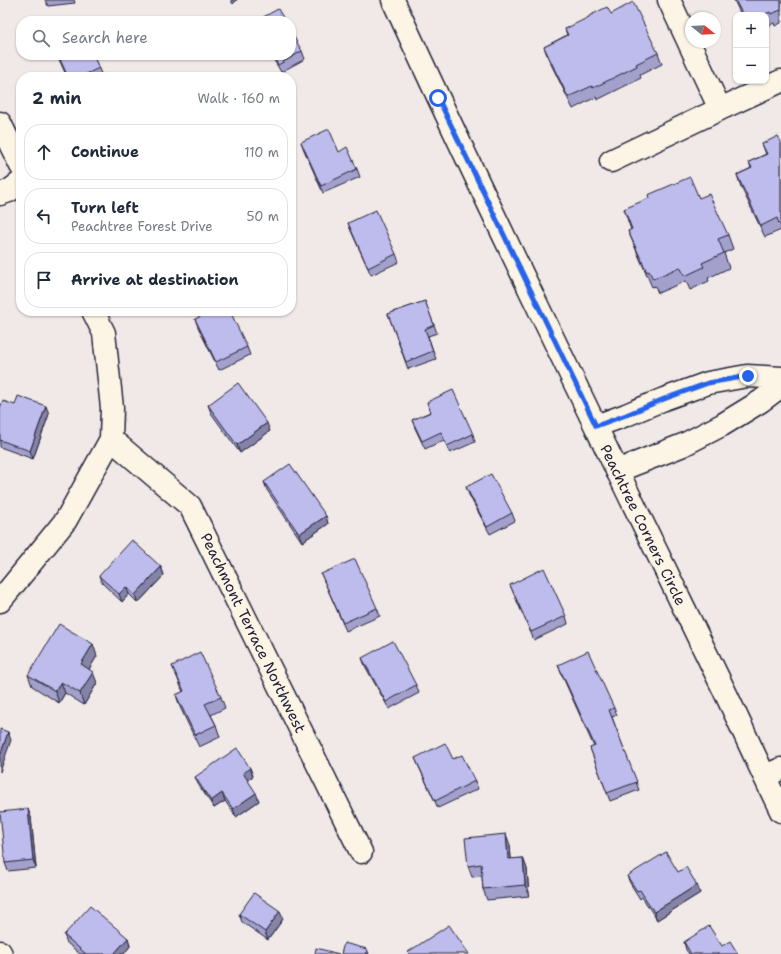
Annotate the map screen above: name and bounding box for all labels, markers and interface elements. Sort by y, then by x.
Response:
north arrow [685,12,721,48]
map controls [733,12,769,84]
button: + [733,12,769,48]
search box [16,16,296,60]
icon: search [30,27,52,49]
text: Search here [62,28,148,48]
button: − [733,48,769,84]
text: 2 min [32,87,82,109]
route start [429,89,447,107]
text: Walk · 160 m [198,90,280,107]
icon: ahead [33,141,55,163]
text: Continue [71,142,139,162]
text: 110 m [244,144,279,161]
text: Turn left [71,198,139,218]
icon: left [33,205,55,227]
text: 50 m [246,208,279,225]
text: Peachtree Forest Drive [71,218,213,235]
icon: arrive [33,269,55,291]
text: Arrive at destination [71,270,239,290]
route end [739,367,757,385]
street label: Peachtree Corners Circle [595,441,691,609]
street label: Peachmont Terrace Northwest [196,530,310,736]

